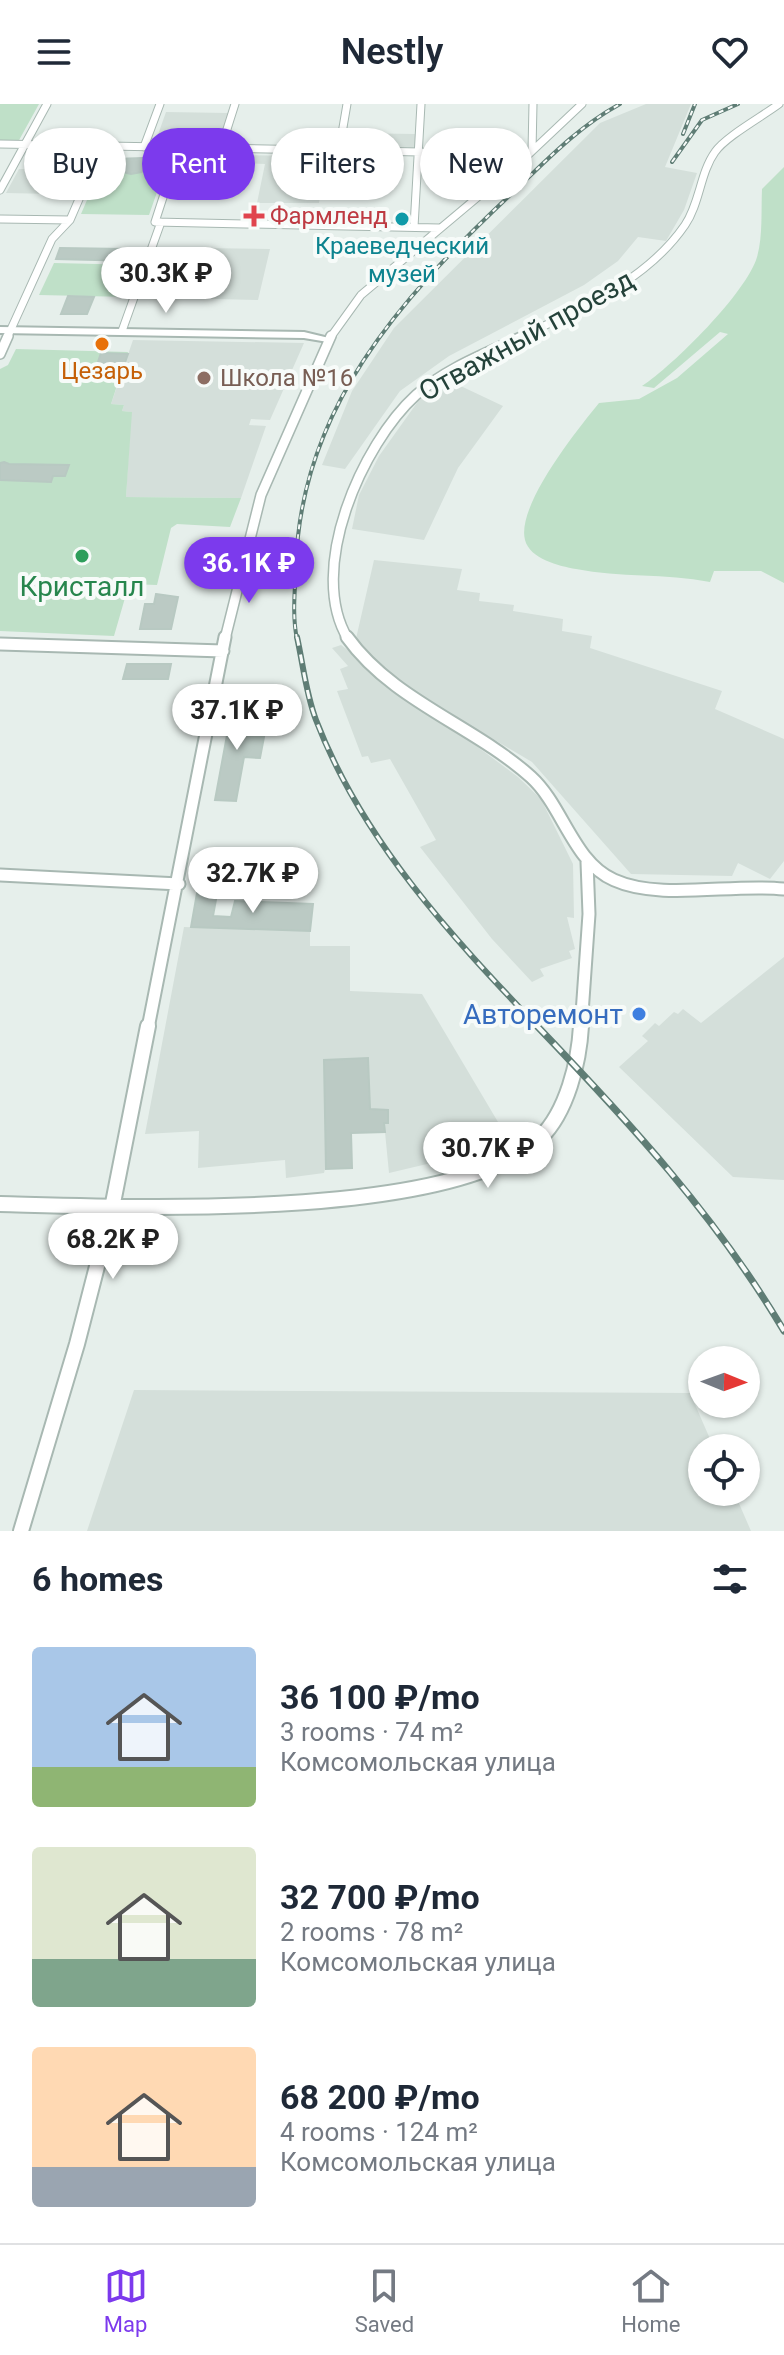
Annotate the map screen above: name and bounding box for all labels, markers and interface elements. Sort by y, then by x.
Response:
icon: menu [32,30,76,74]
icon: heart [708,30,752,74]
text: Nestly [341,31,443,73]
chip: Buy [24,128,126,200]
chip: Rent [142,128,255,200]
chip: Filters [271,128,404,200]
chip: New [420,128,532,200]
place label: Фармленд [270,202,388,230]
marker: Фармленд [245,207,263,225]
marker: Краеведческий музей [393,210,411,228]
place label: Краеведческий музей [315,232,489,288]
pin: 30.3K ₽ [92,247,240,315]
text: 30.3K ₽ [119,258,213,288]
street label: Отважный проезд [413,263,639,408]
marker: Цезарь [93,335,111,353]
place label: Цезарь [61,357,143,385]
place label: Школа №16 [220,364,353,392]
marker: Школа №16 [195,369,213,387]
pin: 36.1K ₽ [175,537,323,605]
marker: Кристалл [73,547,91,565]
text: 36.1K ₽ [202,548,296,578]
place label: Кристалл [19,570,145,603]
pin: 37.1K ₽ [163,684,311,752]
text: 37.1K ₽ [190,695,284,725]
pin: 32.7K ₽ [179,847,327,915]
text: 32.7K ₽ [206,858,300,888]
place label: Авторемонт [463,998,623,1031]
marker: Авторемонт [630,1005,648,1023]
pin: 30.7K ₽ [414,1122,562,1190]
text: 30.7K ₽ [441,1133,535,1163]
pin: 68.2K ₽ [39,1213,187,1281]
text: 68.2K ₽ [66,1224,160,1254]
north arrow [688,1346,760,1418]
map controls [688,1346,760,1506]
button: locate [688,1434,760,1506]
icon: filters [708,1557,752,1601]
text: 6 homes [32,1559,163,1599]
text: 36 100 ₽/mo [280,1677,480,1717]
icon: home [96,1679,192,1775]
text: 3 rooms · 74 m² [280,1717,463,1747]
text: Комсомольская улица [280,1747,556,1777]
text: 32 700 ₽/mo [280,1877,480,1917]
icon: home [96,1879,192,1975]
text: 2 rooms · 78 m² [280,1917,463,1947]
text: Комсомольская улица [280,1947,556,1977]
text: 68 200 ₽/mo [280,2077,480,2117]
icon: home [96,2079,192,2175]
text: 4 rooms · 124 m² [280,2117,478,2147]
text: Комсомольская улица [280,2147,556,2177]
tab: Map [104,2264,148,2337]
tab: Saved [355,2264,414,2337]
tab: Home [621,2264,680,2337]

